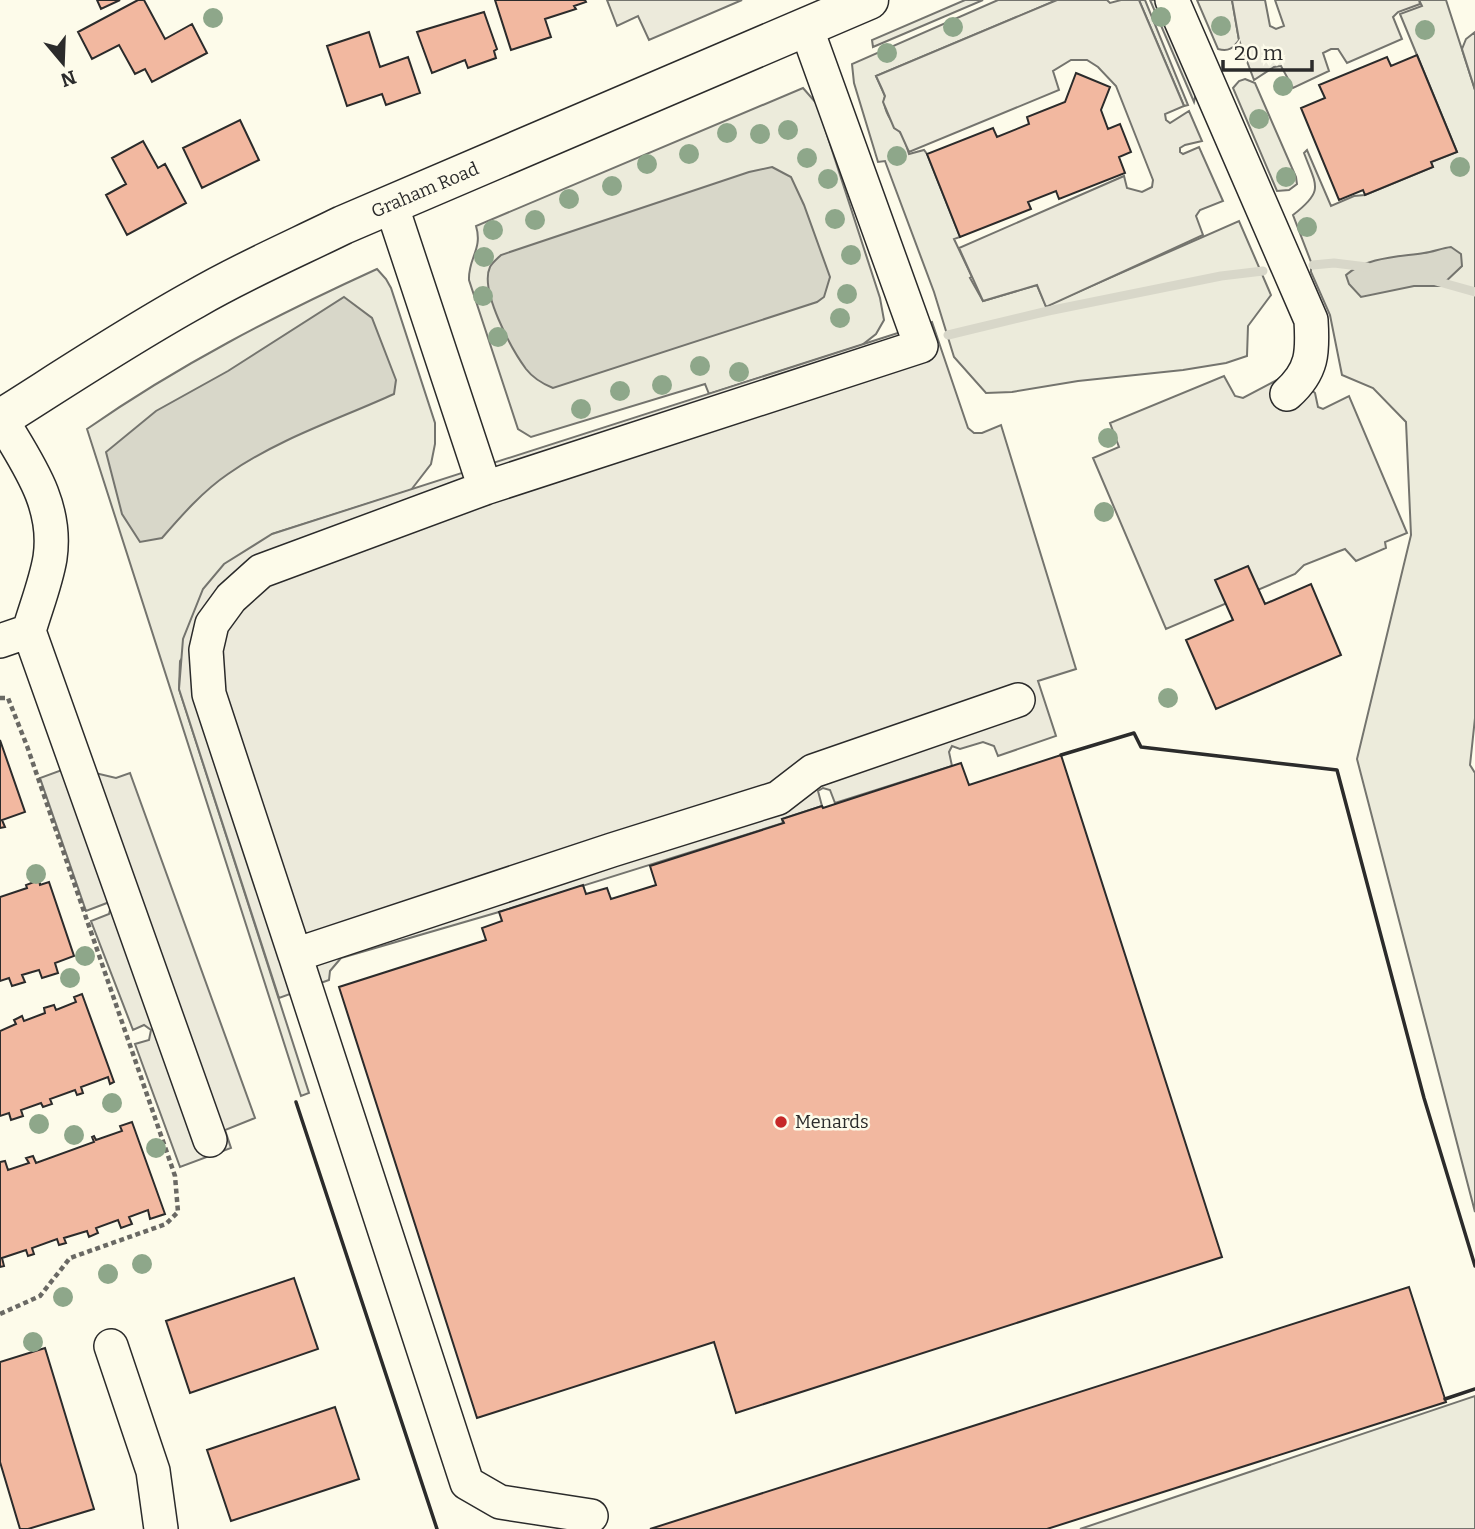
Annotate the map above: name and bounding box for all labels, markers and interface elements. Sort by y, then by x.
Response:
north arrow [28,28,98,98]
scale bar [1223,28,1312,72]
text: 20 m [1234,40,1283,66]
text: N [57,65,79,92]
street label: Graham Road [368,157,482,223]
place label: Menards [795,1111,869,1133]
marker: Menards [773,1114,789,1130]

